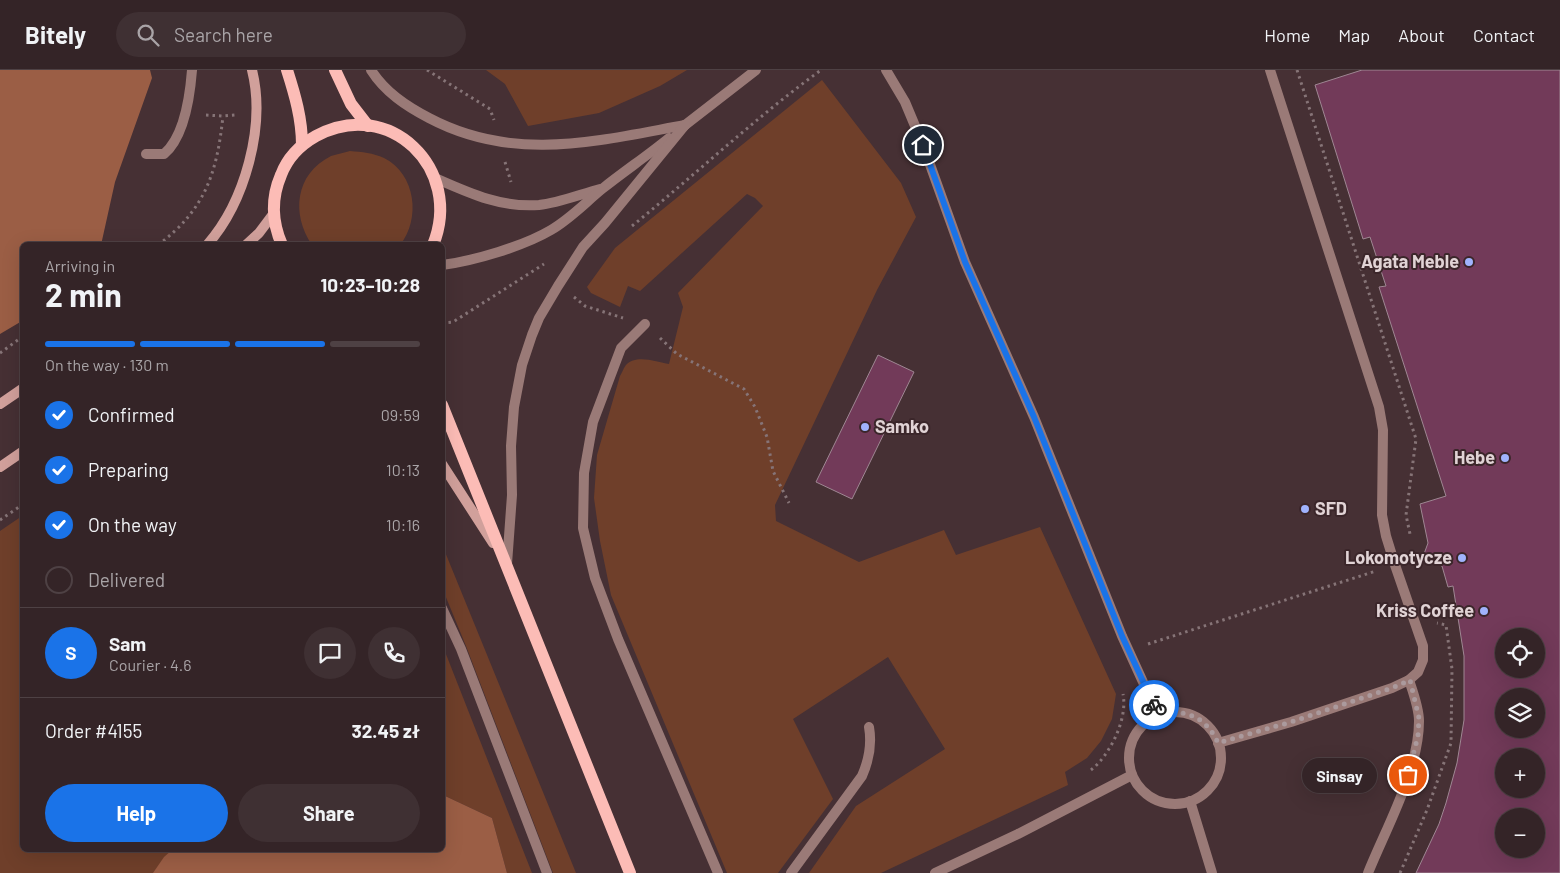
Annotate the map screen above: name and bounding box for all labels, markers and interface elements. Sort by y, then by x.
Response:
search box [116,12,466,57]
text: Bitely [25,20,86,49]
icon: search [134,21,162,49]
text: Search here [174,23,273,46]
text: Home [1264,24,1310,46]
text: Map [1338,24,1370,46]
text: About [1398,24,1445,46]
text: Contact [1473,24,1535,46]
pin [902,124,944,166]
icon: home [909,131,937,159]
place label: Agata Meble [1361,250,1459,272]
text: Arriving in [45,256,115,275]
marker: Agata Meble [1463,256,1475,268]
text: 10:23–10:28 [320,273,420,296]
text: 2 min [45,275,122,313]
text: On the way · 130 m [45,355,169,374]
icon: check [45,401,73,429]
text: Confirmed [88,403,175,426]
text: 09:59 [381,405,420,424]
place label: Samko [875,415,929,437]
marker: Samko [859,421,871,433]
place label: Hebe [1454,446,1495,468]
marker: Hebe [1499,452,1511,464]
icon: check [45,456,73,484]
text: Preparing [88,458,169,481]
text: 10:13 [386,460,420,479]
place label: SFD [1315,497,1347,519]
marker: SFD [1299,503,1311,515]
icon: check [45,511,73,539]
text: On the way [88,513,177,536]
text: 10:16 [386,515,420,534]
place label: Lokomotycze [1345,546,1452,568]
marker: Lokomotycze [1456,552,1468,564]
text: Delivered [88,568,165,591]
place label: Kriss Coffee [1376,599,1474,621]
marker: Kriss Coffee [1478,605,1490,617]
button: chat [304,627,356,679]
button: phone [368,627,420,679]
map controls [1495,628,1545,858]
button: locate [1495,628,1545,678]
text: Sam [109,632,146,655]
text: S [65,641,77,664]
text: Courier · 4.6 [109,655,192,674]
courier [1129,680,1179,730]
button: layers [1495,688,1545,738]
icon: bike [1140,691,1168,719]
text: Order #4155 [45,719,142,742]
text: 32.45 zł [351,719,420,742]
button: + [1495,748,1545,798]
pin [1387,754,1429,796]
callout: Sinsay [1303,758,1378,792]
icon: bag [1394,761,1422,789]
text: Sinsay [1316,766,1363,785]
button: Help [45,784,228,842]
button: Share [238,784,420,842]
button: − [1495,808,1545,858]

